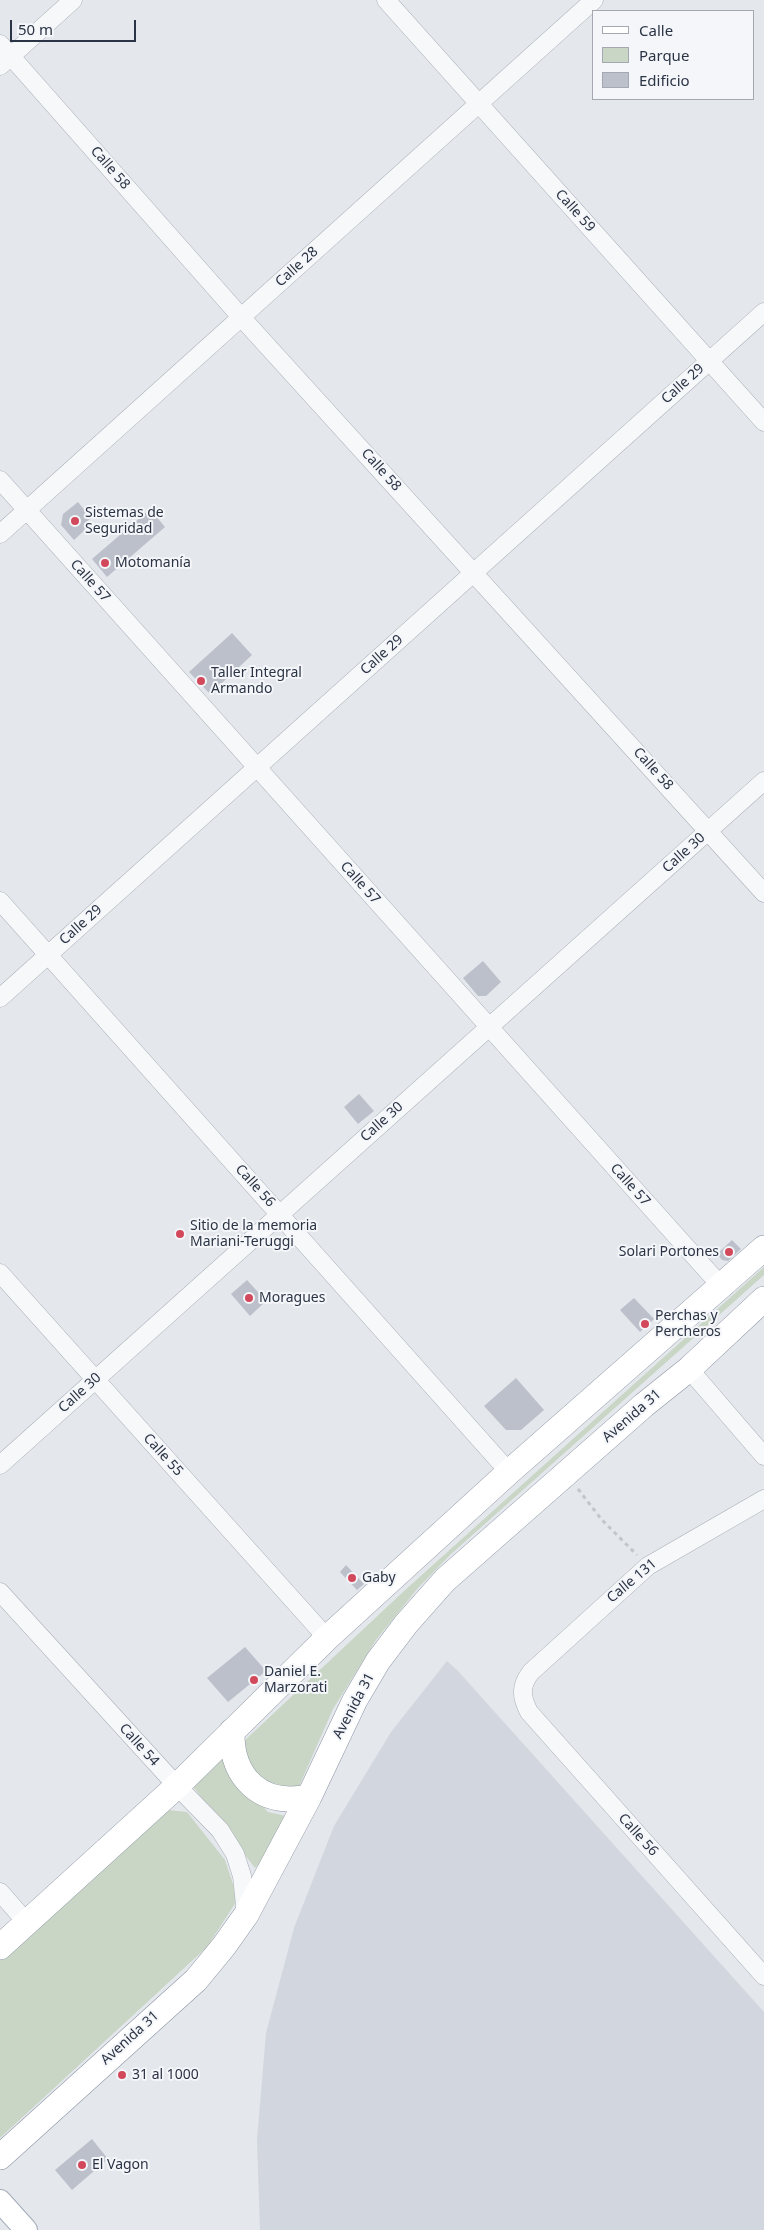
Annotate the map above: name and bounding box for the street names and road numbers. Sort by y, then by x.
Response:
street label: Calle 58 [87,143,133,193]
street label: Calle 59 [552,186,598,236]
street label: Calle 28 [272,244,322,290]
street label: Calle 29 [658,361,708,407]
street label: Calle 58 [358,445,404,495]
street label: Calle 57 [67,556,113,606]
street label: Calle 29 [357,632,407,678]
street label: Calle 58 [630,744,676,794]
street label: Calle 30 [659,830,709,876]
street label: Calle 57 [337,858,383,908]
street label: Calle 29 [56,902,106,948]
street label: Calle 30 [357,1099,407,1145]
street label: Calle 57 [607,1160,653,1210]
street label: Calle 56 [232,1161,278,1211]
street label: Calle 30 [55,1370,105,1416]
street label: Avenida 31 [599,1386,665,1446]
street label: Calle 55 [140,1430,186,1480]
street label: Calle 131 [604,1555,660,1607]
street label: Avenida 31 [330,1670,378,1742]
street label: Calle 54 [116,1720,162,1770]
street label: Calle 56 [615,1810,661,1860]
street label: Avenida 31 [98,2008,162,2068]

